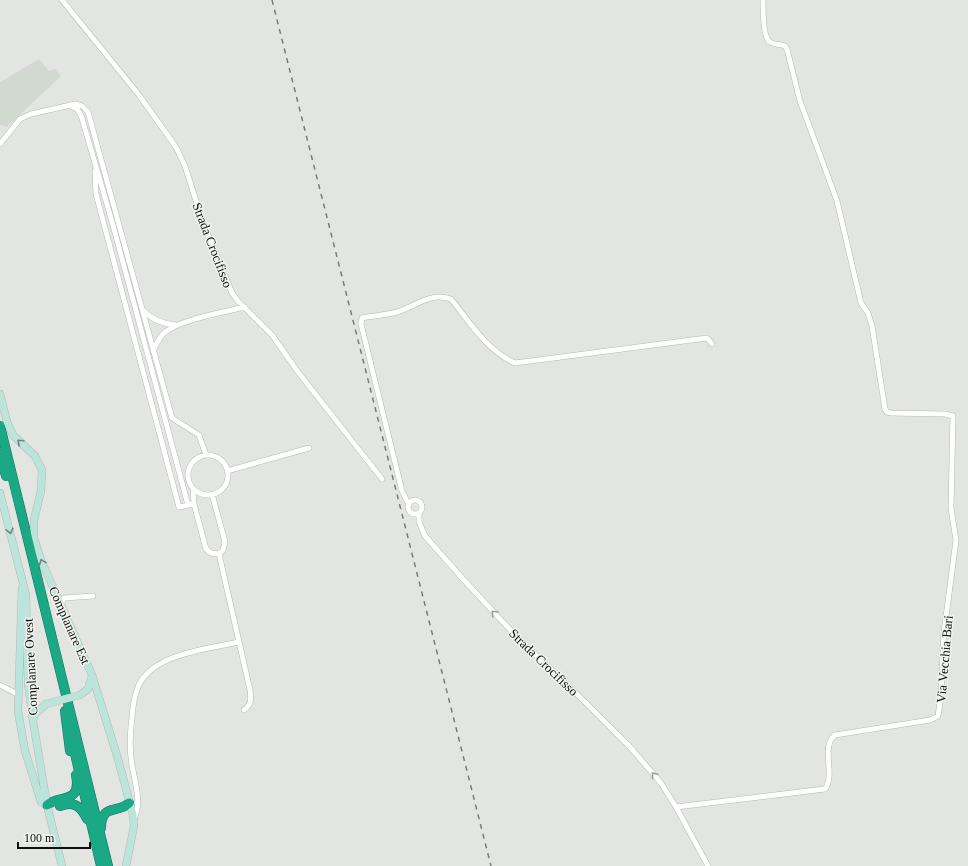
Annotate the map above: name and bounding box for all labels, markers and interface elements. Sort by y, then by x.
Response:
street label: Strada Crocifisso [189,201,236,290]
one-way arrow [17,440,25,447]
one-way arrow [5,527,13,534]
one-way arrow [39,558,47,565]
street label: Complanare Est [46,584,94,667]
one-way arrow [492,610,499,618]
street label: Via Vecchia Bari [933,614,956,703]
street label: Complanare Ovest [20,618,41,716]
street label: Strada Crocifisso [506,626,581,699]
one-way arrow [652,773,659,780]
scale bar [18,824,90,850]
text: 100 m [24,831,55,845]

